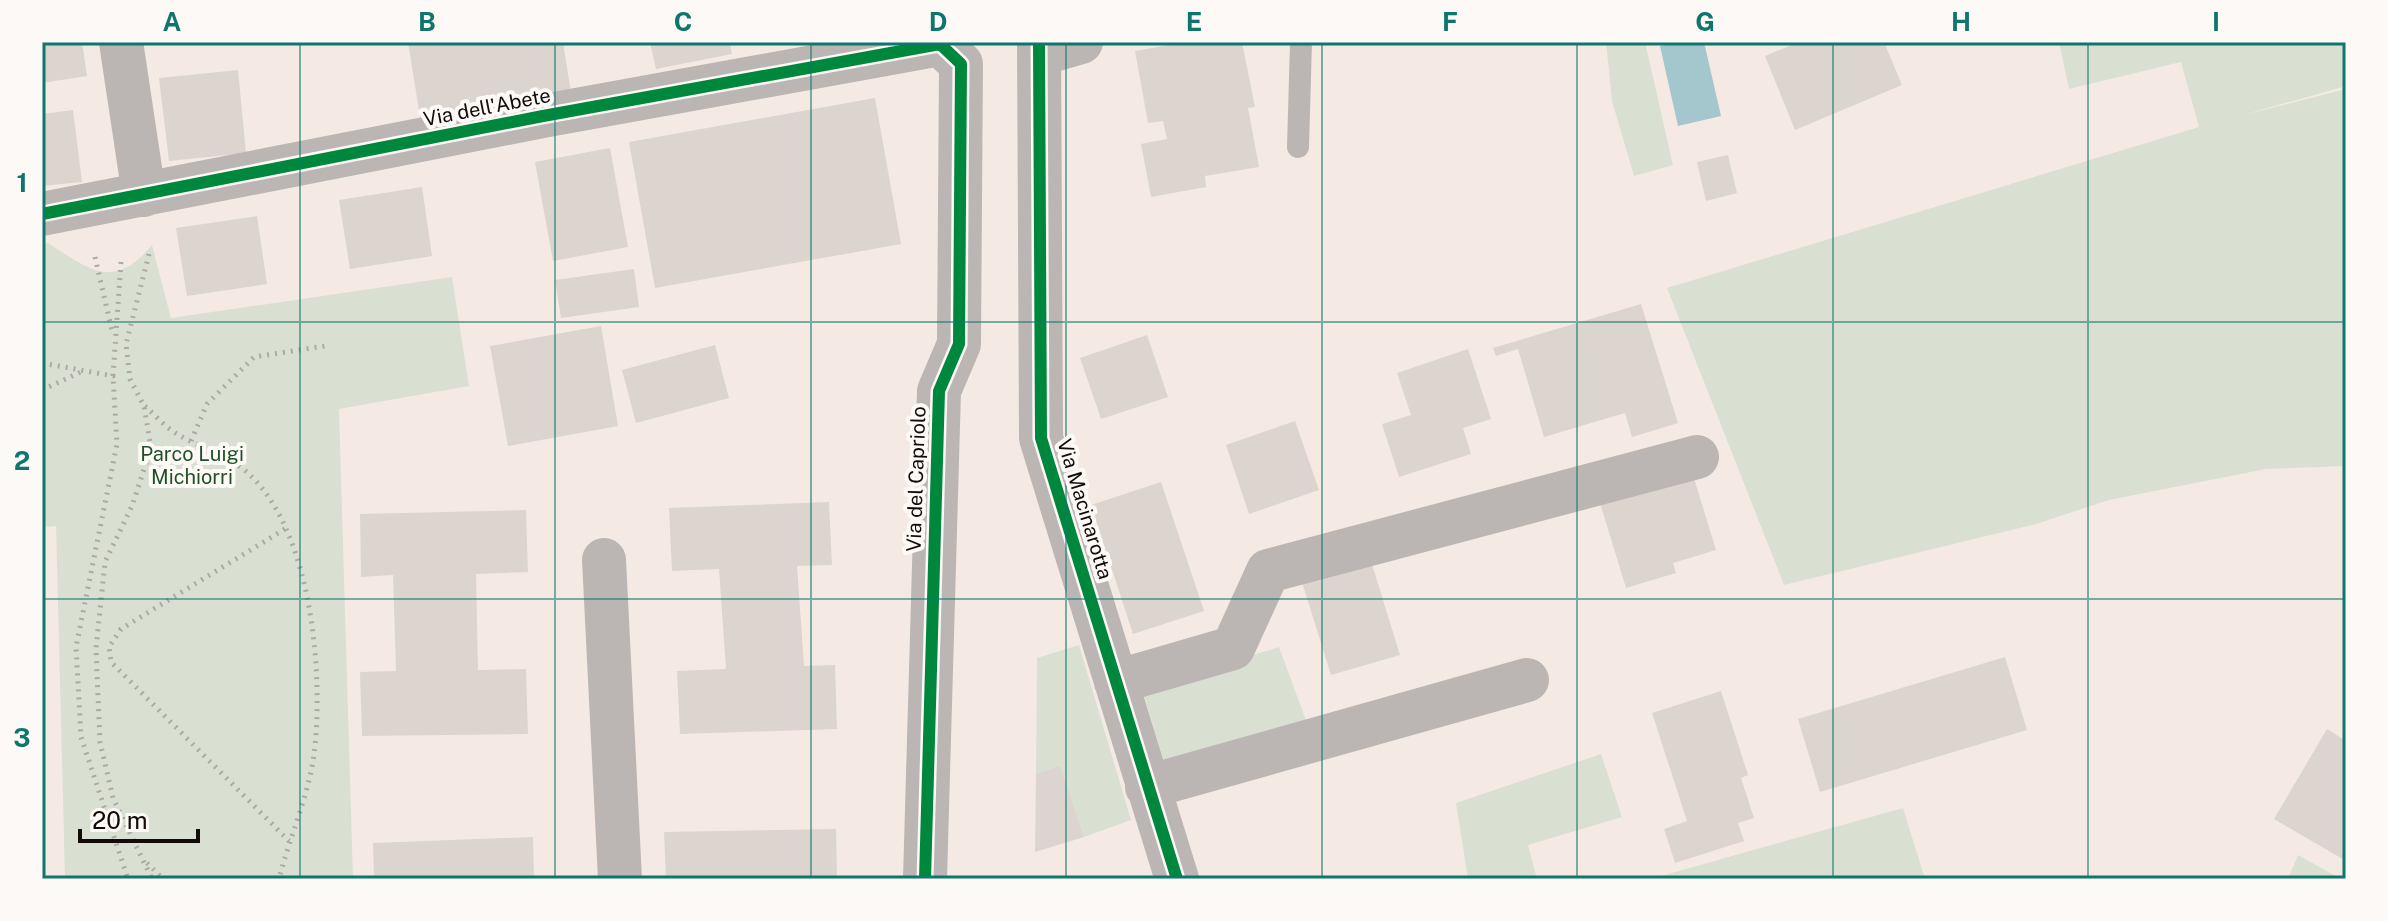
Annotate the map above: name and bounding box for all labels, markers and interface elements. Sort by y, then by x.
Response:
text: A [163,6,182,37]
text: B [418,6,436,37]
text: C [674,6,692,37]
text: D [929,6,947,37]
text: E [1186,6,1202,37]
text: F [1442,6,1458,37]
text: G [1695,6,1715,37]
text: H [1951,6,1971,37]
text: I [2212,6,2220,37]
street label: Via dell'Abete [421,83,553,131]
text: 1 [16,167,28,198]
street label: Via del Capriolo [901,406,931,552]
street label: Via Macinarotta [1052,436,1118,582]
park label: Parco Luigi Michiorri [140,442,244,489]
text: 2 [14,445,30,476]
text: 3 [13,722,31,753]
scale bar [80,793,198,843]
text: 20 m [92,806,148,834]

